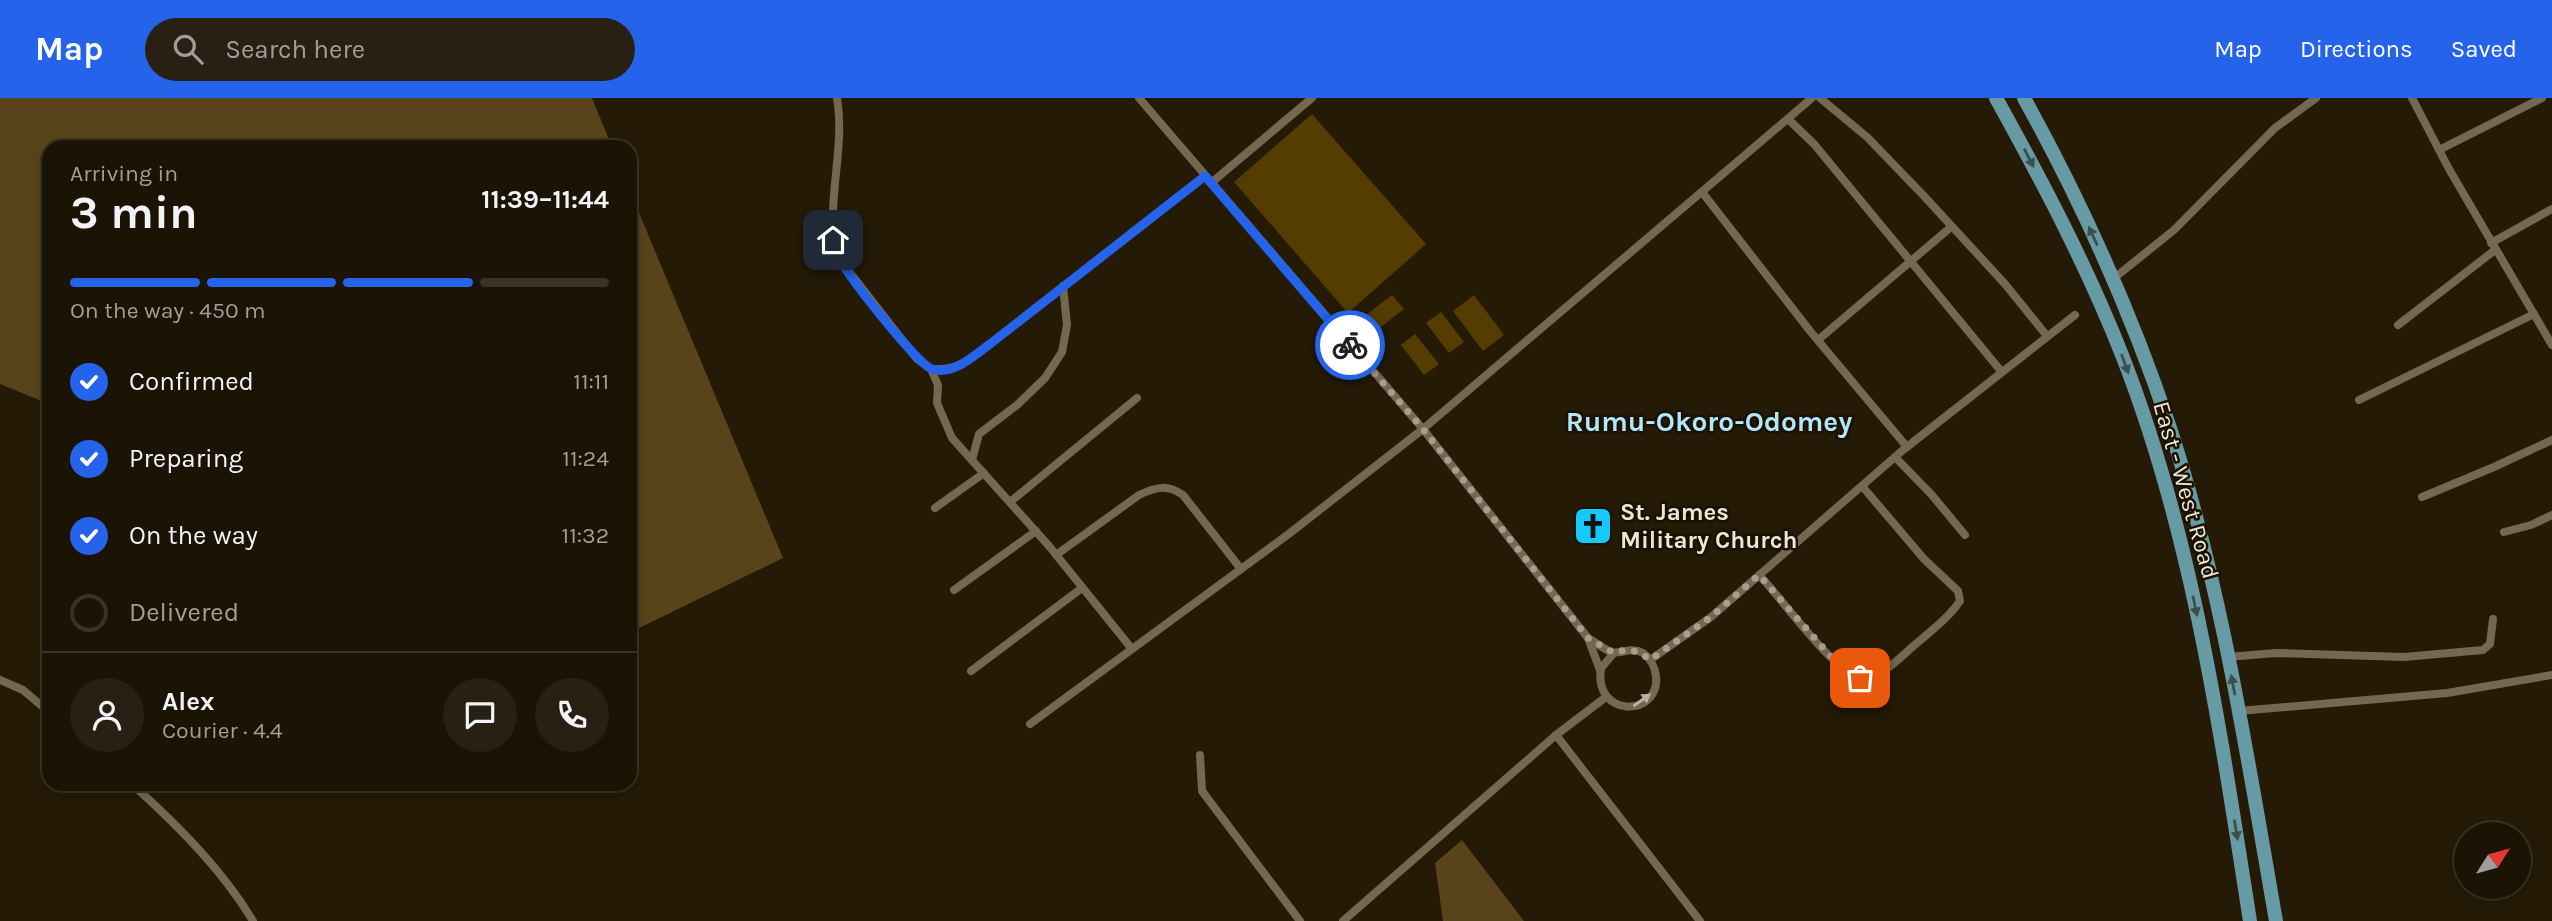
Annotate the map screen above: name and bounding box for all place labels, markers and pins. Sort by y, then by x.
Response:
pin [803,210,863,270]
place label: St. James Military Church [1620,498,1797,554]
church icon: St. James Military Church [1572,505,1614,547]
pin [1830,648,1890,708]

